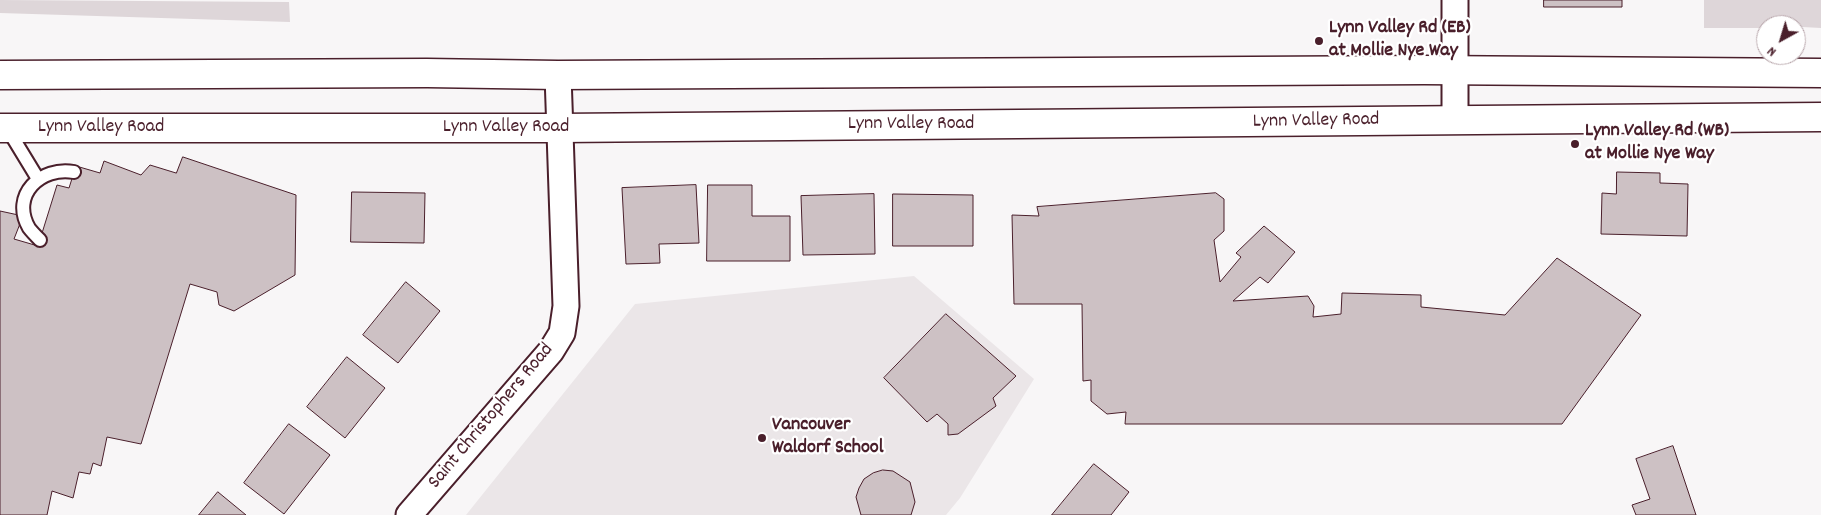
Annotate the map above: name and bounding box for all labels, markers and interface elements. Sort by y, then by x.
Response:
north arrow [1756,15,1806,65]
place label: Lynn Valley Rd (EB) at Mollie Nye Way [1329,17,1471,64]
marker: Lynn Valley Rd (EB) at Mollie Nye Way [1313,35,1325,47]
text: N [1763,41,1781,61]
street label: Lynn Valley Road [1252,109,1380,135]
street label: Lynn Valley Road [848,113,974,137]
street label: Lynn Valley Road [38,116,164,140]
street label: Lynn Valley Road [443,116,569,140]
place label: Lynn Valley Rd (WB) at Mollie Nye Way [1585,120,1729,167]
marker: Lynn Valley Rd (WB) at Mollie Nye Way [1569,138,1581,150]
street label: Saint Christophers Road [424,339,560,495]
place label: Vancouver Waldorf School [772,414,884,461]
marker: Vancouver Waldorf School [756,432,768,444]

